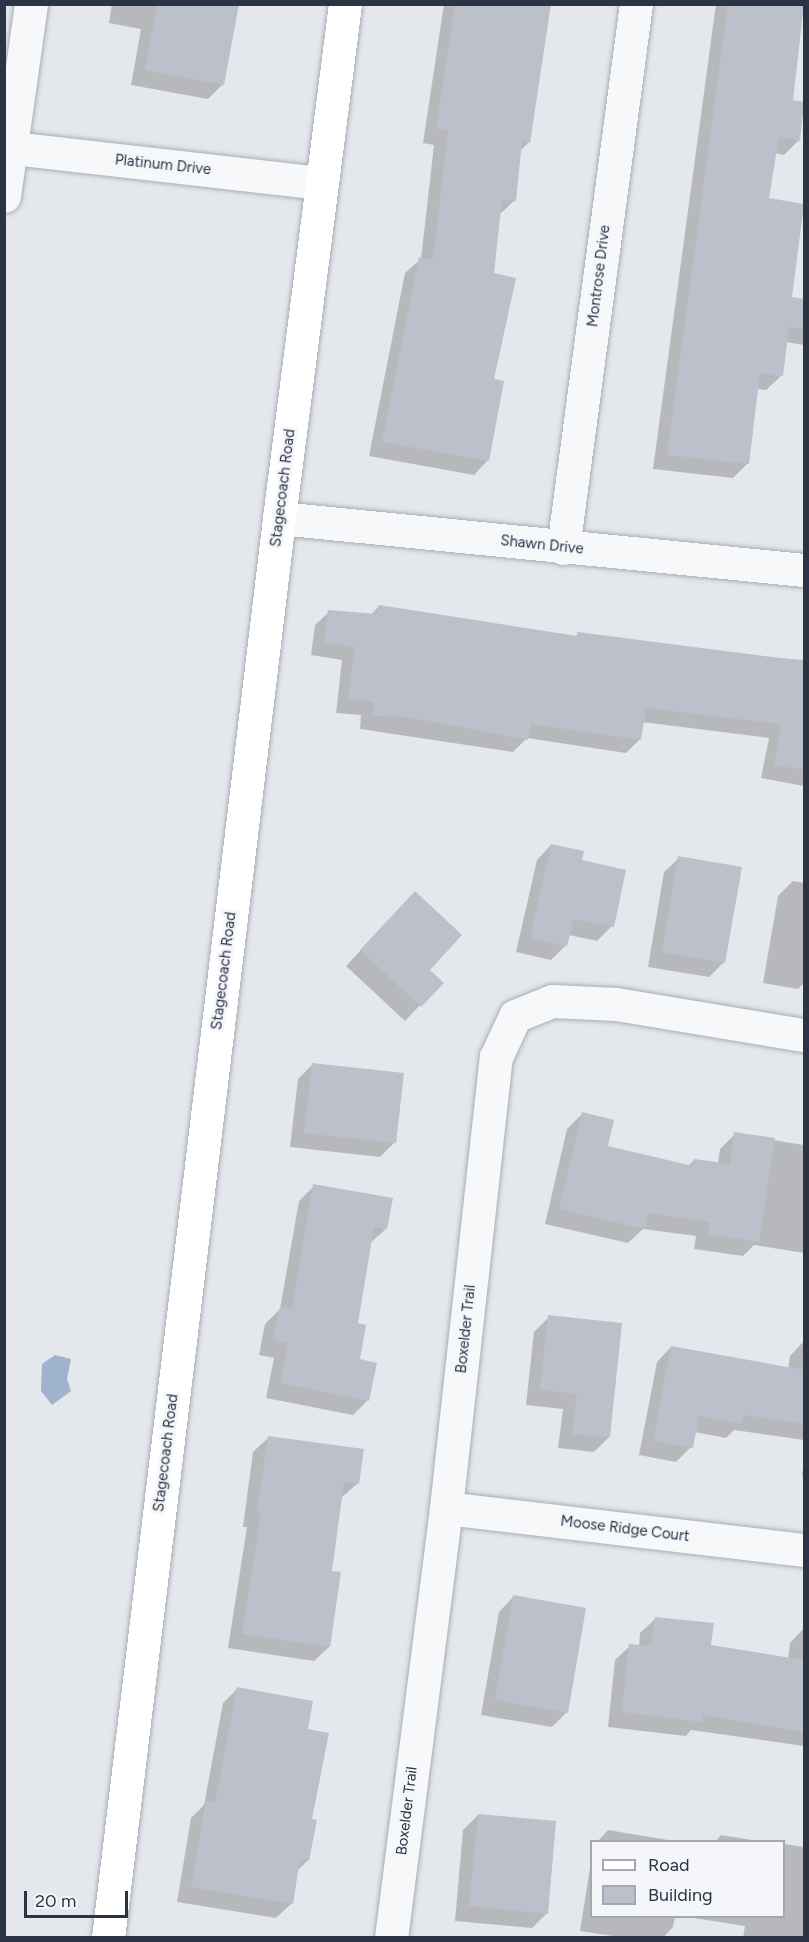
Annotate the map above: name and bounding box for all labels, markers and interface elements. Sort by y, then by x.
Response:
street label: Platinum Drive [114,151,212,179]
street label: Montrose Drive [584,224,614,328]
street label: Stagecoach Road [267,428,299,548]
street label: Shawn Drive [499,532,585,558]
street label: Stagecoach Road [208,911,240,1031]
street label: Boxelder Trail [452,1284,480,1374]
street label: Stagecoach Road [150,1393,182,1513]
street label: Moose Ridge Court [559,1512,691,1546]
street label: Boxelder Trail [393,1766,421,1856]
legend [590,1840,785,1918]
text: Road [648,1854,689,1876]
scale bar [27,1879,130,1917]
text: Building [648,1884,713,1906]
text: 20 m [35,1890,76,1912]

